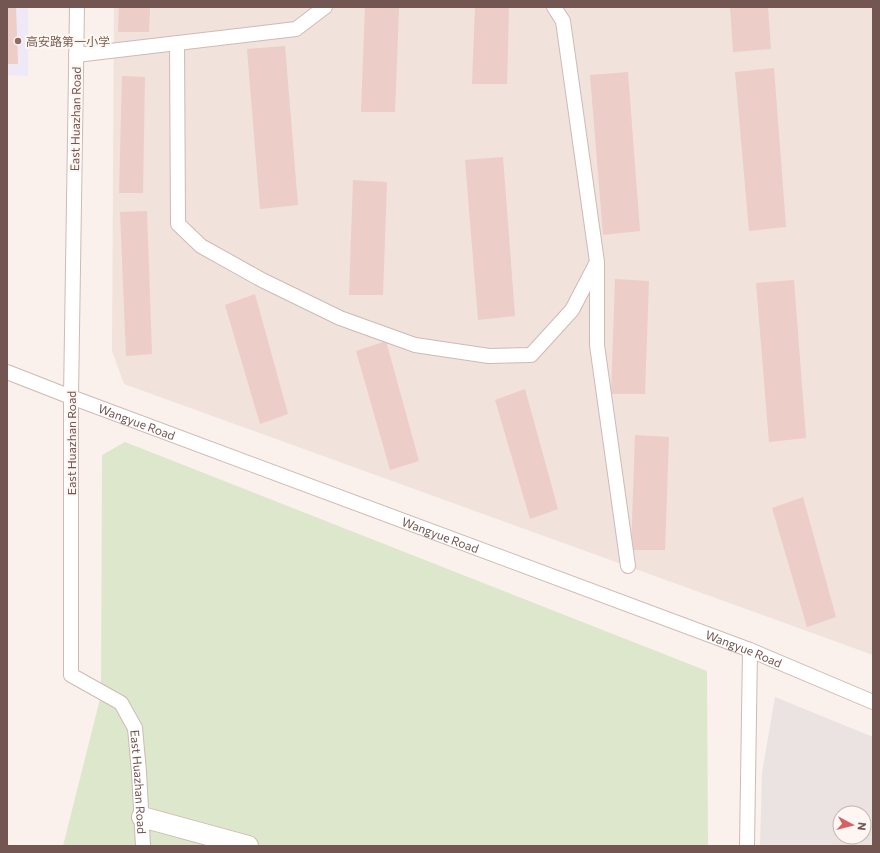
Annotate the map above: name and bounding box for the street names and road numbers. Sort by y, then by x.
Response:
street label: East Huazhan Road [67,67,83,171]
street label: East Huazhan Road [64,391,78,495]
street label: Wangyue Road [97,401,177,442]
street label: Wangyue Road [400,514,481,555]
street label: Wangyue Road [704,627,784,670]
street label: East Huazhan Road [128,729,149,834]

